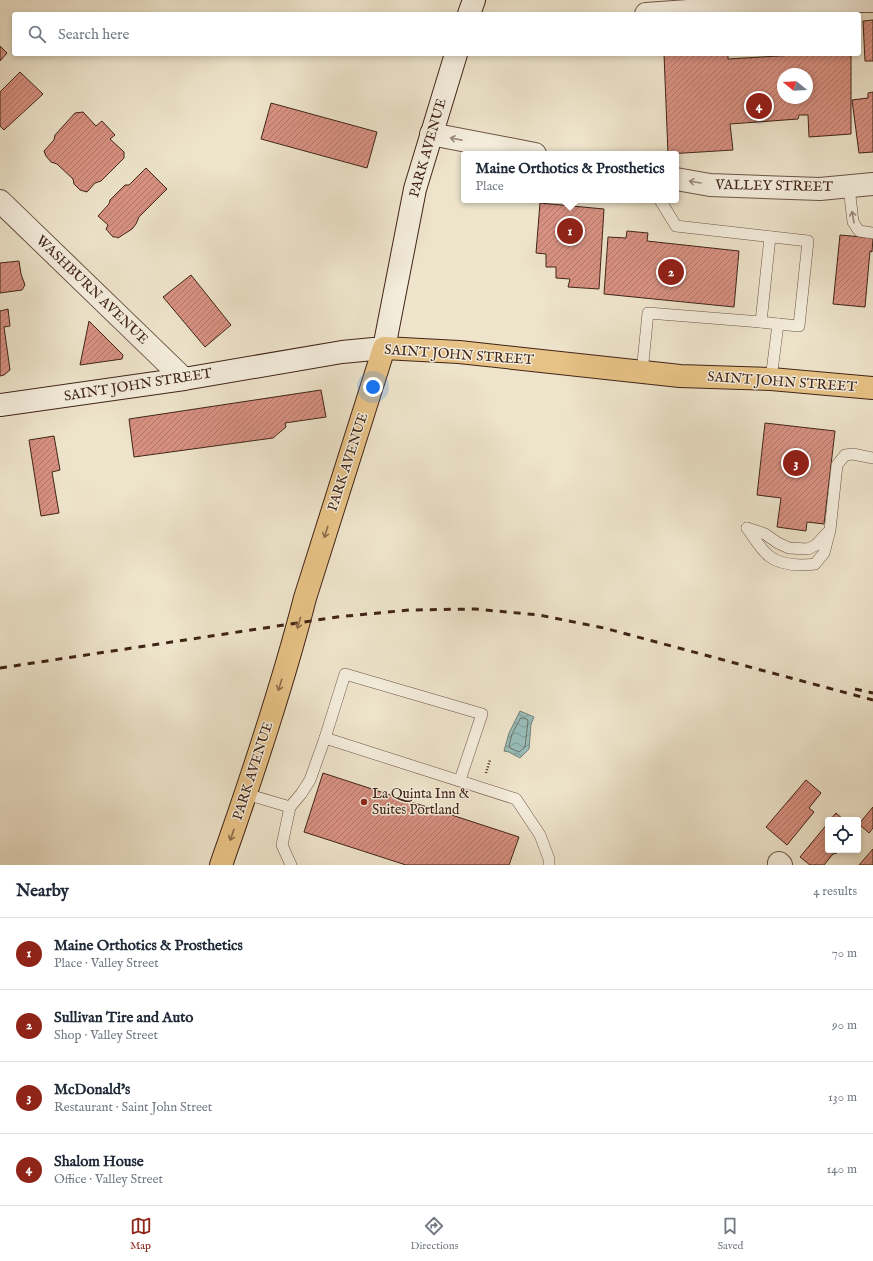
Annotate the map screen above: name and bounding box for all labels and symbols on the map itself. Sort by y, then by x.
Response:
north arrow [777,68,813,104]
pin: 4 [746,91,772,121]
street label: PARK AVENUE [405,96,451,200]
one-way arrow [450,135,463,143]
street label: VALLEY STREET [714,176,834,196]
one-way arrow [688,178,701,186]
one-way arrow [849,210,857,223]
pin: 1 [557,216,583,246]
street label: WASHBURN AVENUE [32,232,152,349]
pin: 2 [658,257,684,287]
street label: SAINT JOHN STREET [384,341,535,369]
street label: SAINT JOHN STREET [63,364,214,406]
street label: SAINT JOHN STREET [707,368,858,396]
your location [363,377,383,397]
street label: PARK AVENUE [324,410,372,513]
pin: 3 [783,448,809,478]
one-way arrow [322,525,329,538]
one-way arrow [295,616,302,629]
one-way arrow [276,678,283,691]
street label: PARK AVENUE [229,719,277,822]
place label: La Quinta Inn & Suites Portland [372,785,470,819]
marker: La Quinta Inn & Suites Portland [359,797,369,807]
one-way arrow [228,828,235,841]

